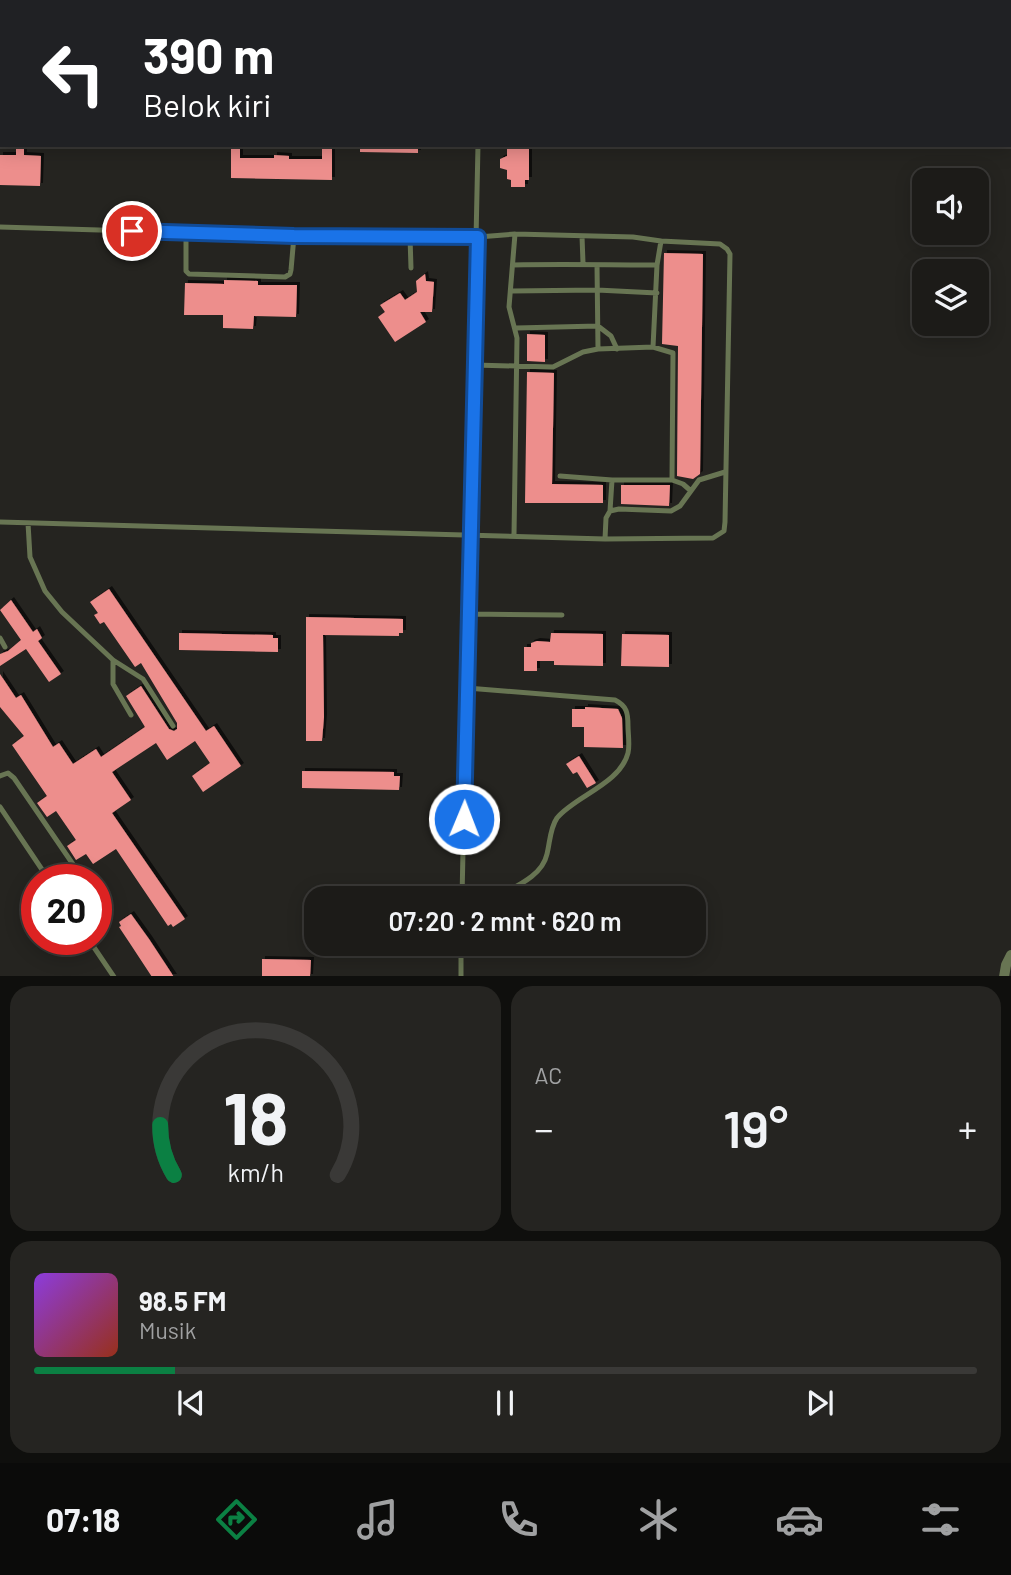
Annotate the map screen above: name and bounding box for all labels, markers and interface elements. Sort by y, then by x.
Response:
text: 390 m [143,25,274,84]
icon: left [28,28,119,119]
text: Belok kiri [143,85,271,123]
map controls [912,168,989,336]
button: sound [912,168,989,245]
pin [102,201,162,261]
icon: arrive [113,212,151,250]
button: layers [912,259,989,336]
position arrow [427,782,501,856]
speed limit sign: 20 [21,864,112,955]
text: 07:20 · 2 mnt · 620 m [389,905,621,936]
text: AC [535,1061,562,1089]
text: 18 [223,1072,288,1160]
text: 19° [723,1096,788,1158]
text: − [535,1105,554,1151]
text: + [958,1105,977,1151]
text: km/h [227,1156,284,1186]
text: 98.5 FM [139,1285,226,1316]
text: Musik [139,1316,196,1344]
icon: previous [172,1384,210,1422]
icon: pause [486,1384,524,1422]
icon: next [801,1384,839,1422]
icon: directions [212,1495,261,1544]
icon: music [353,1495,402,1544]
icon: phone [494,1495,543,1544]
icon: climate [634,1495,683,1544]
icon: car [775,1495,824,1544]
icon: filters [916,1495,965,1544]
text: 07:18 [46,1500,120,1538]

